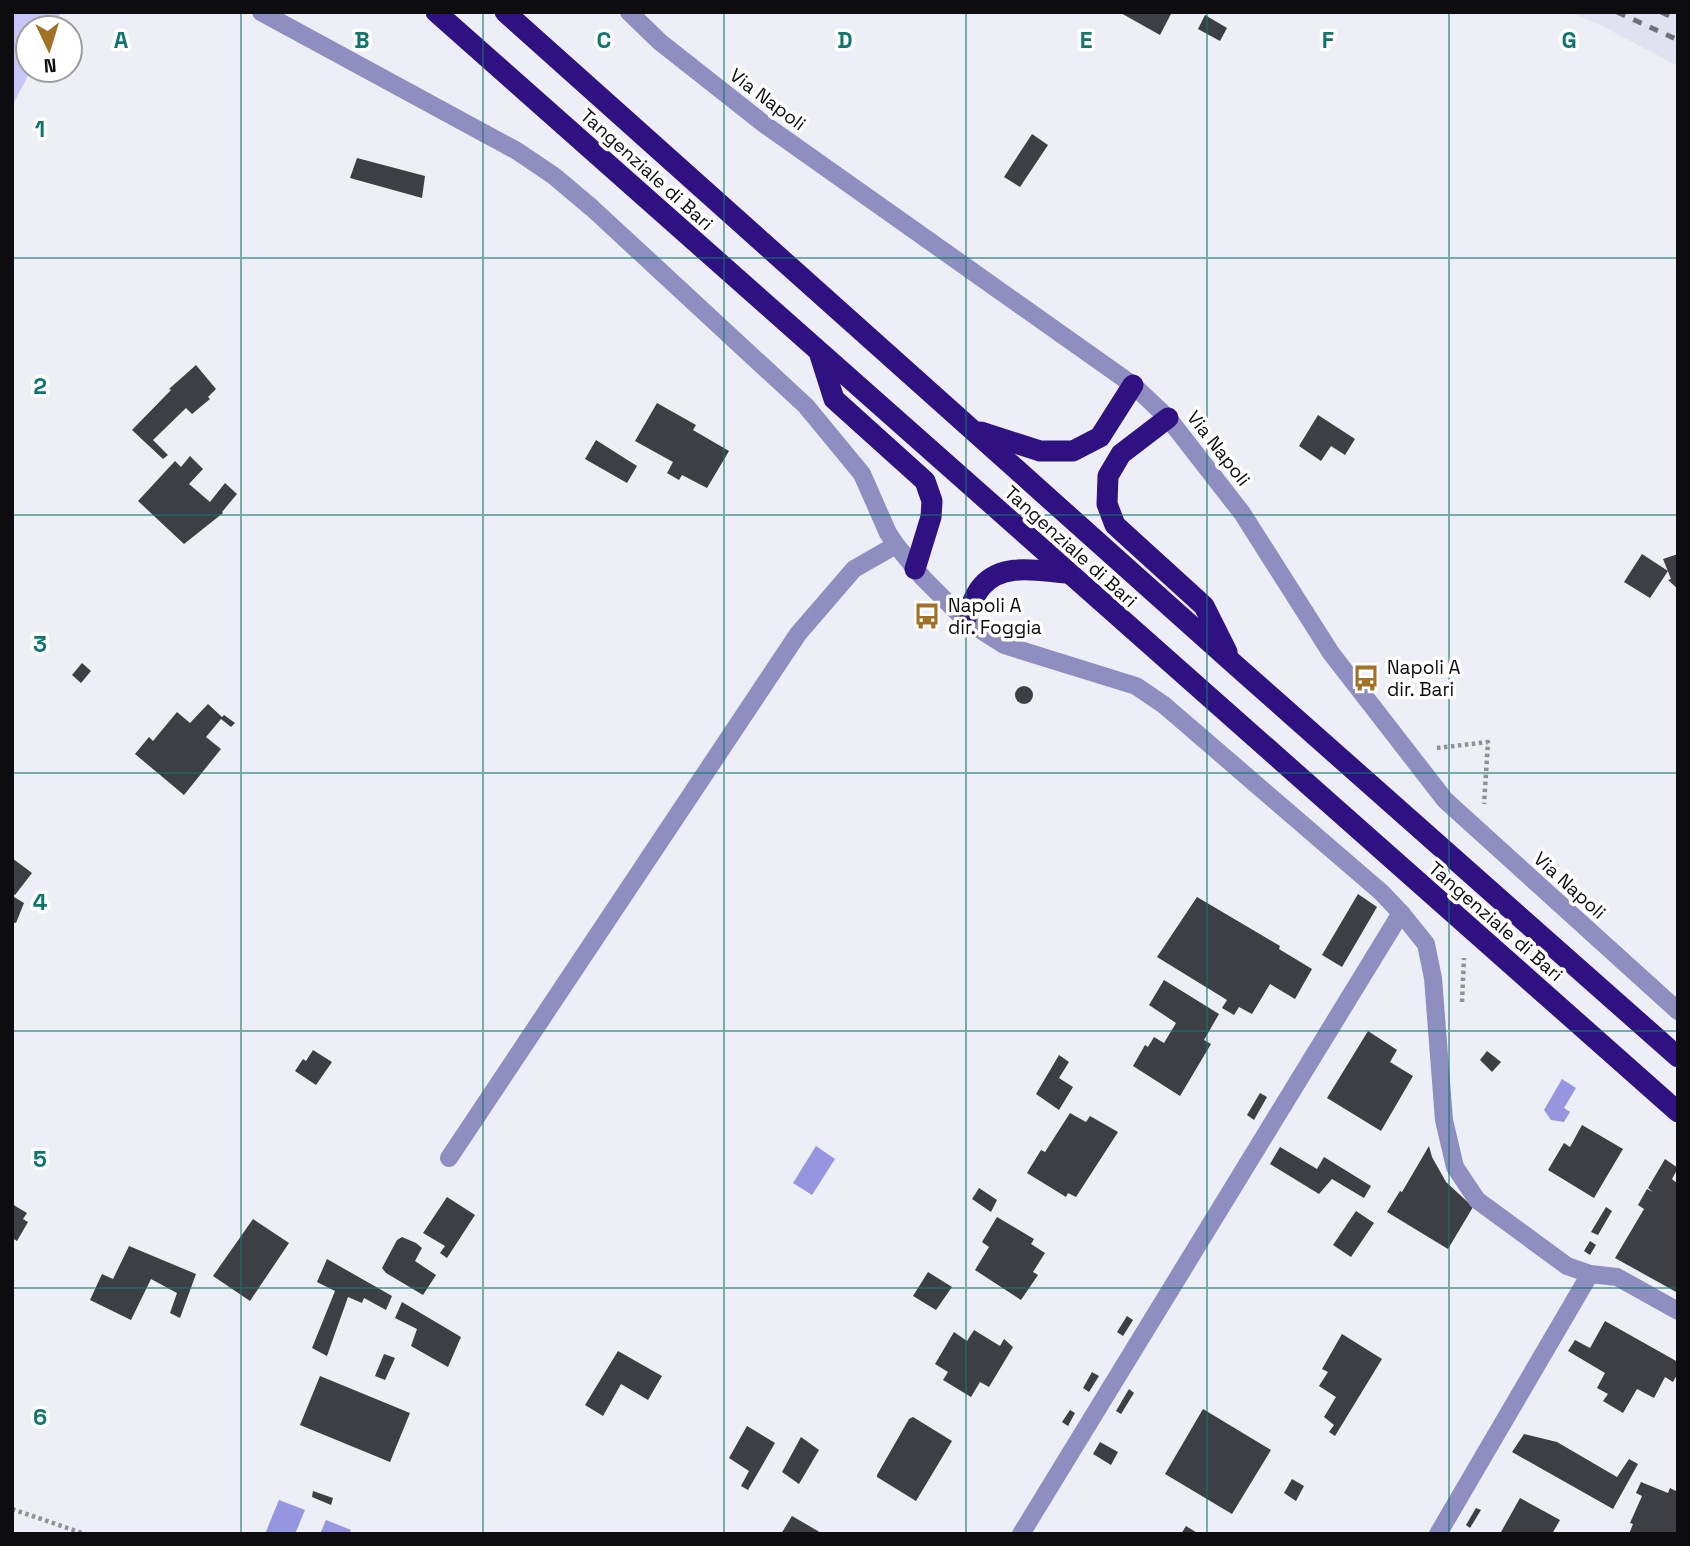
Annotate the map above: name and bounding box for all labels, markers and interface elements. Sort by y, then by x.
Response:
north arrow [14,14,84,84]
text: A [114,25,129,55]
text: B [354,25,370,55]
text: C [597,25,611,55]
text: D [837,25,853,55]
text: E [1080,25,1092,55]
text: F [1322,25,1334,55]
text: G [1561,25,1577,55]
text: N [43,53,57,78]
street label: Via Napoli [725,63,811,136]
street label: Tangenziale di Bari [575,103,718,236]
text: 1 [35,114,45,144]
text: 2 [33,371,47,401]
street label: Via Napoli [1181,406,1256,491]
street label: Tangenziale di Bari [999,480,1142,613]
place label: Napoli A dir. Foggia [948,593,1042,640]
bus stop icon: Napoli A dir. Foggia [912,601,942,631]
text: 3 [33,629,47,659]
place label: Napoli A dir. Bari [1387,655,1460,702]
bus stop icon: Napoli A dir. Bari [1351,663,1381,693]
street label: Via Napoli [1528,846,1611,924]
street label: Tangenziale di Bari [1423,856,1568,987]
text: 4 [33,887,48,917]
text: 5 [33,1144,47,1174]
text: 6 [33,1402,47,1432]

